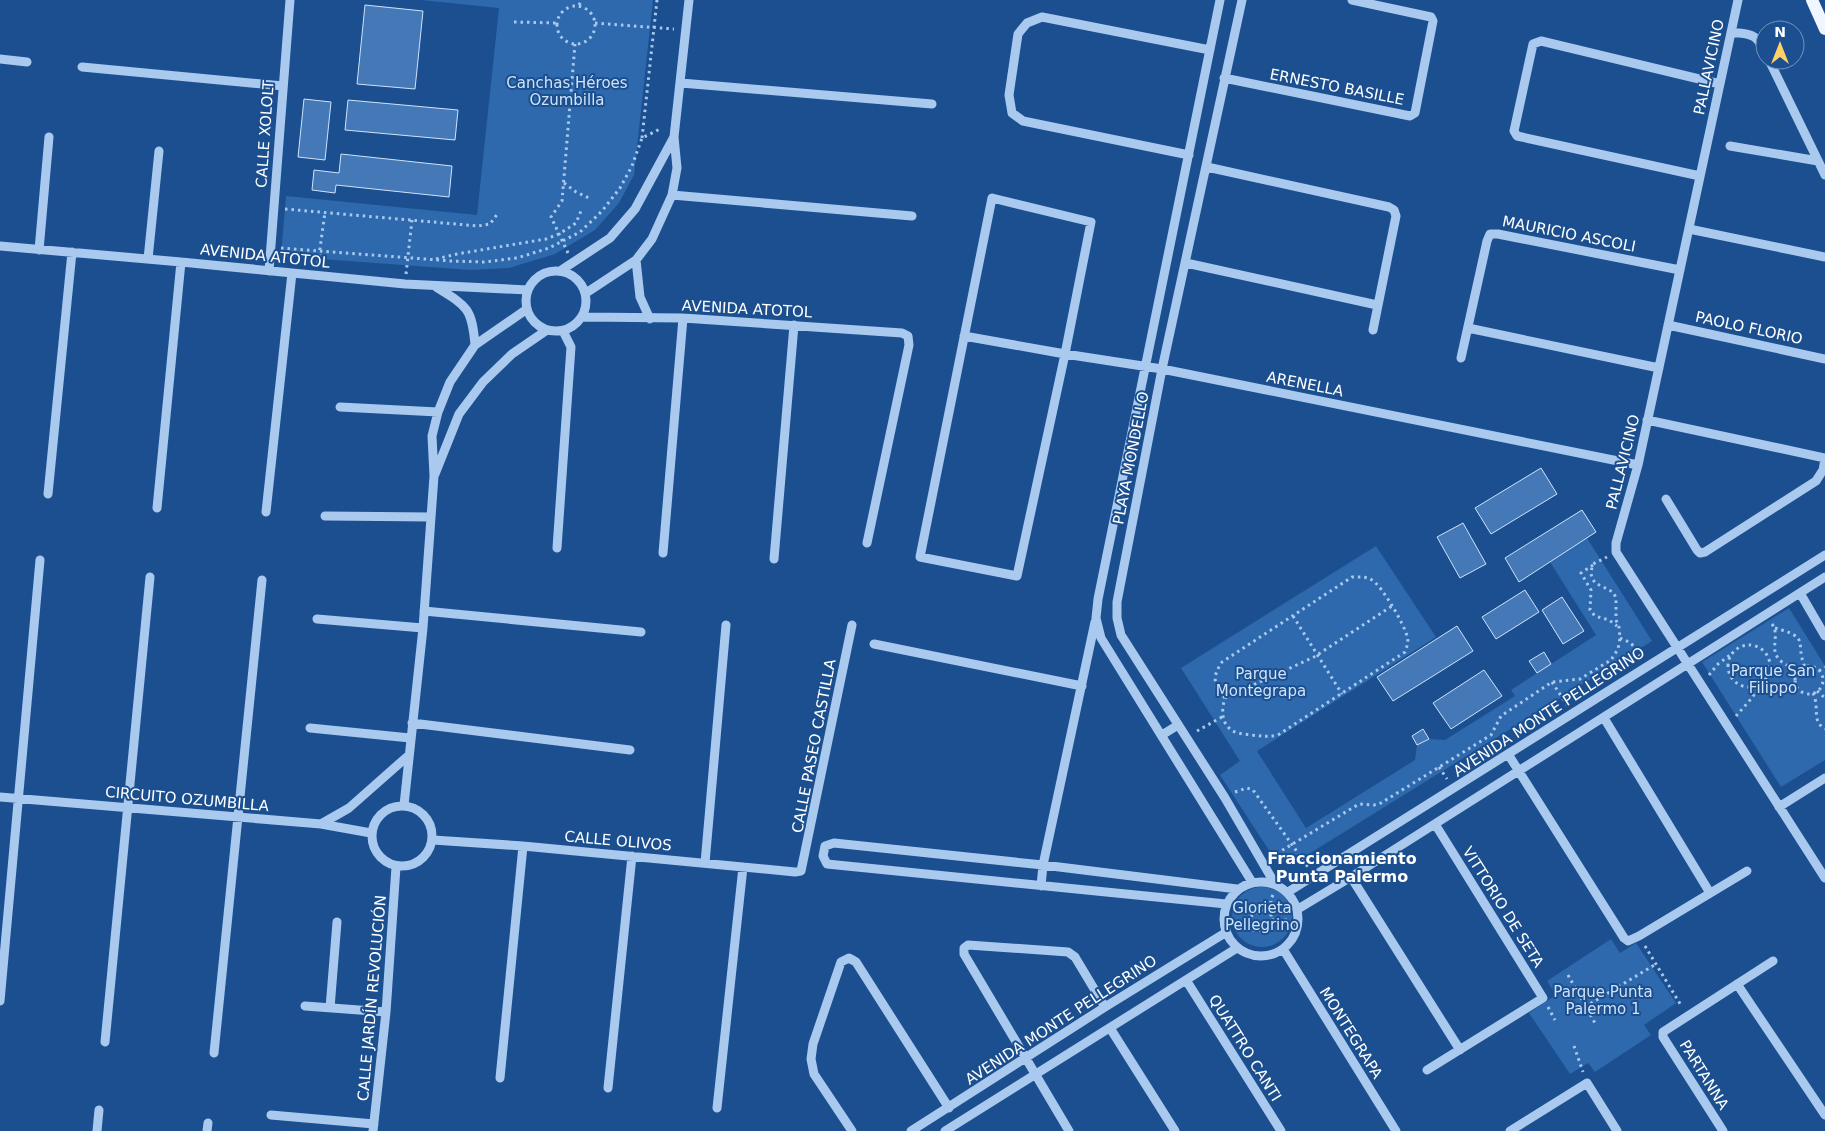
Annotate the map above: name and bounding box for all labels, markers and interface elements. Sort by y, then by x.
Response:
street label: PALLAVICINO [1690,18,1728,116]
north arrow [1755,20,1805,70]
text: N [1774,24,1786,40]
street label: ERNESTO BASILLE [1268,65,1406,109]
park label: Canchas Héroes Ozumbilla [506,74,628,109]
street label: CALLE XOLOLT [252,79,278,188]
street label: MAURICIO ASCOLI [1501,212,1637,256]
street label: AVENIDA ATOTOL [199,240,331,272]
street label: AVENIDA ATOTOL [681,297,813,321]
street label: PAOLO FLORIO [1694,308,1804,348]
street label: ARENELLA [1265,368,1346,400]
street label: PLAYA MONDELLO [1109,390,1153,526]
street label: PALLAVICINO [1602,413,1644,511]
street label: AVENIDA MONTE PELLEGRINO [1450,643,1648,781]
street label: CALLE PASEO CASTILLA [788,657,840,834]
park label: Parque San Filippo [1731,662,1815,697]
park label: Parque Montegrapa [1216,665,1306,700]
street label: CIRCUITO OZUMBILLA [104,783,270,815]
street label: CALLE OLIVOS [564,827,672,855]
street label: VITTORIO DE SETA [1459,843,1548,971]
district label: Fraccionamiento Punta Palermo [1267,849,1417,886]
street label: CALLE JARDÍN REVOLUCIÓN [353,894,390,1102]
park label: Glorieta Pellegrino [1225,899,1299,934]
street label: AVENIDA MONTE PELLEGRINO [962,951,1160,1089]
park label: Parque Punta Palermo 1 [1553,983,1653,1018]
street label: MONTEGRAPA [1316,984,1387,1083]
street label: QUATTRO CANTI [1205,991,1285,1105]
street label: PARTANNA [1676,1037,1733,1114]

